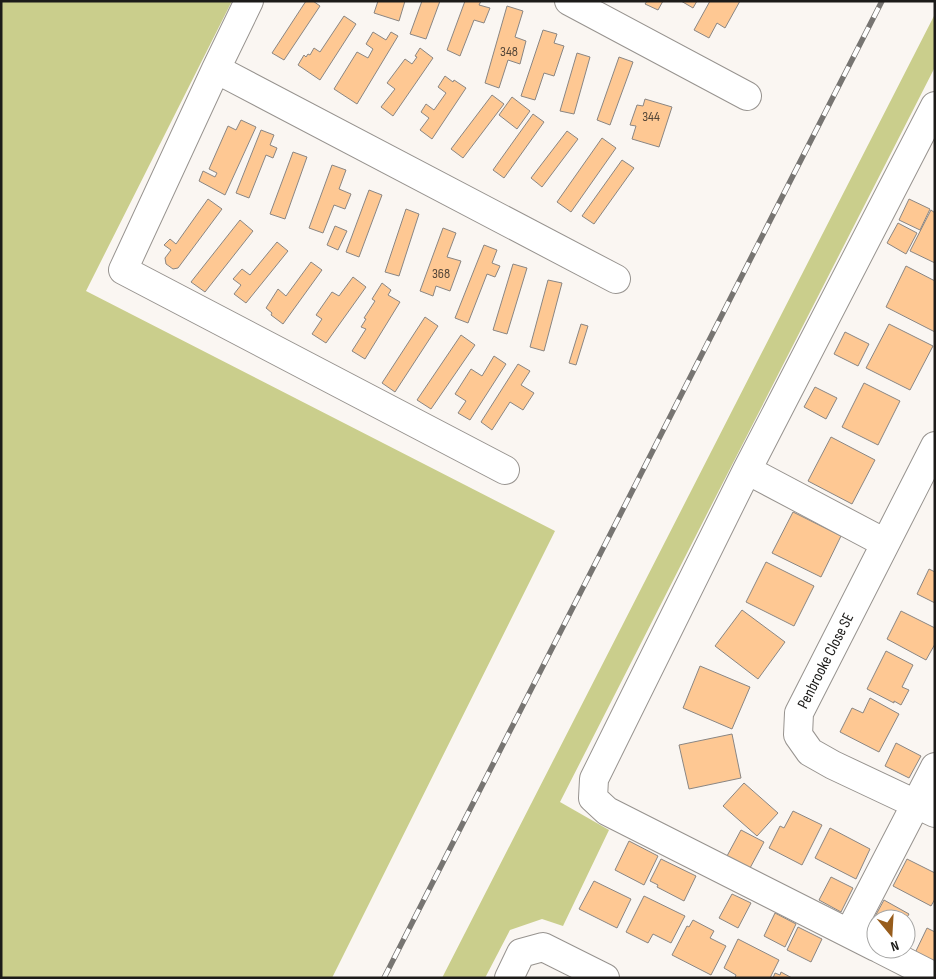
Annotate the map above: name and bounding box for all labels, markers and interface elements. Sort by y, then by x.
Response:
house number: 348 [500,43,518,60]
house number: 344 [642,108,660,125]
house number: 368 [432,265,450,282]
street label: Penbrooke Close SE [794,610,858,712]
north arrow [866,909,916,959]
text: N [889,937,901,955]

